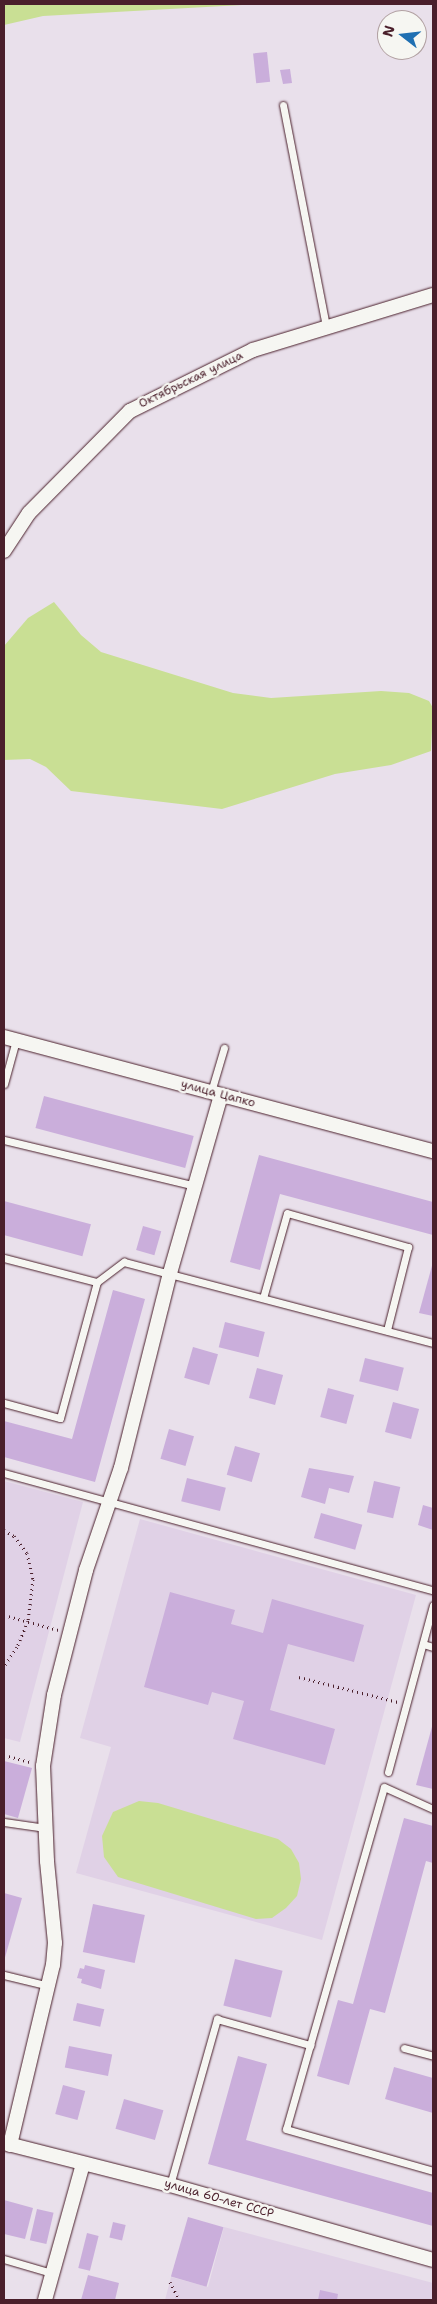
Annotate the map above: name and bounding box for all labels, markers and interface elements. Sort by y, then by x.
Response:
north arrow [377,10,427,60]
text: N [378,23,399,39]
street label: Октябрьская улица [137,348,245,412]
street label: улица Цапко [179,1077,257,1111]
street label: улица 60-лет СССР [163,2177,275,2221]

